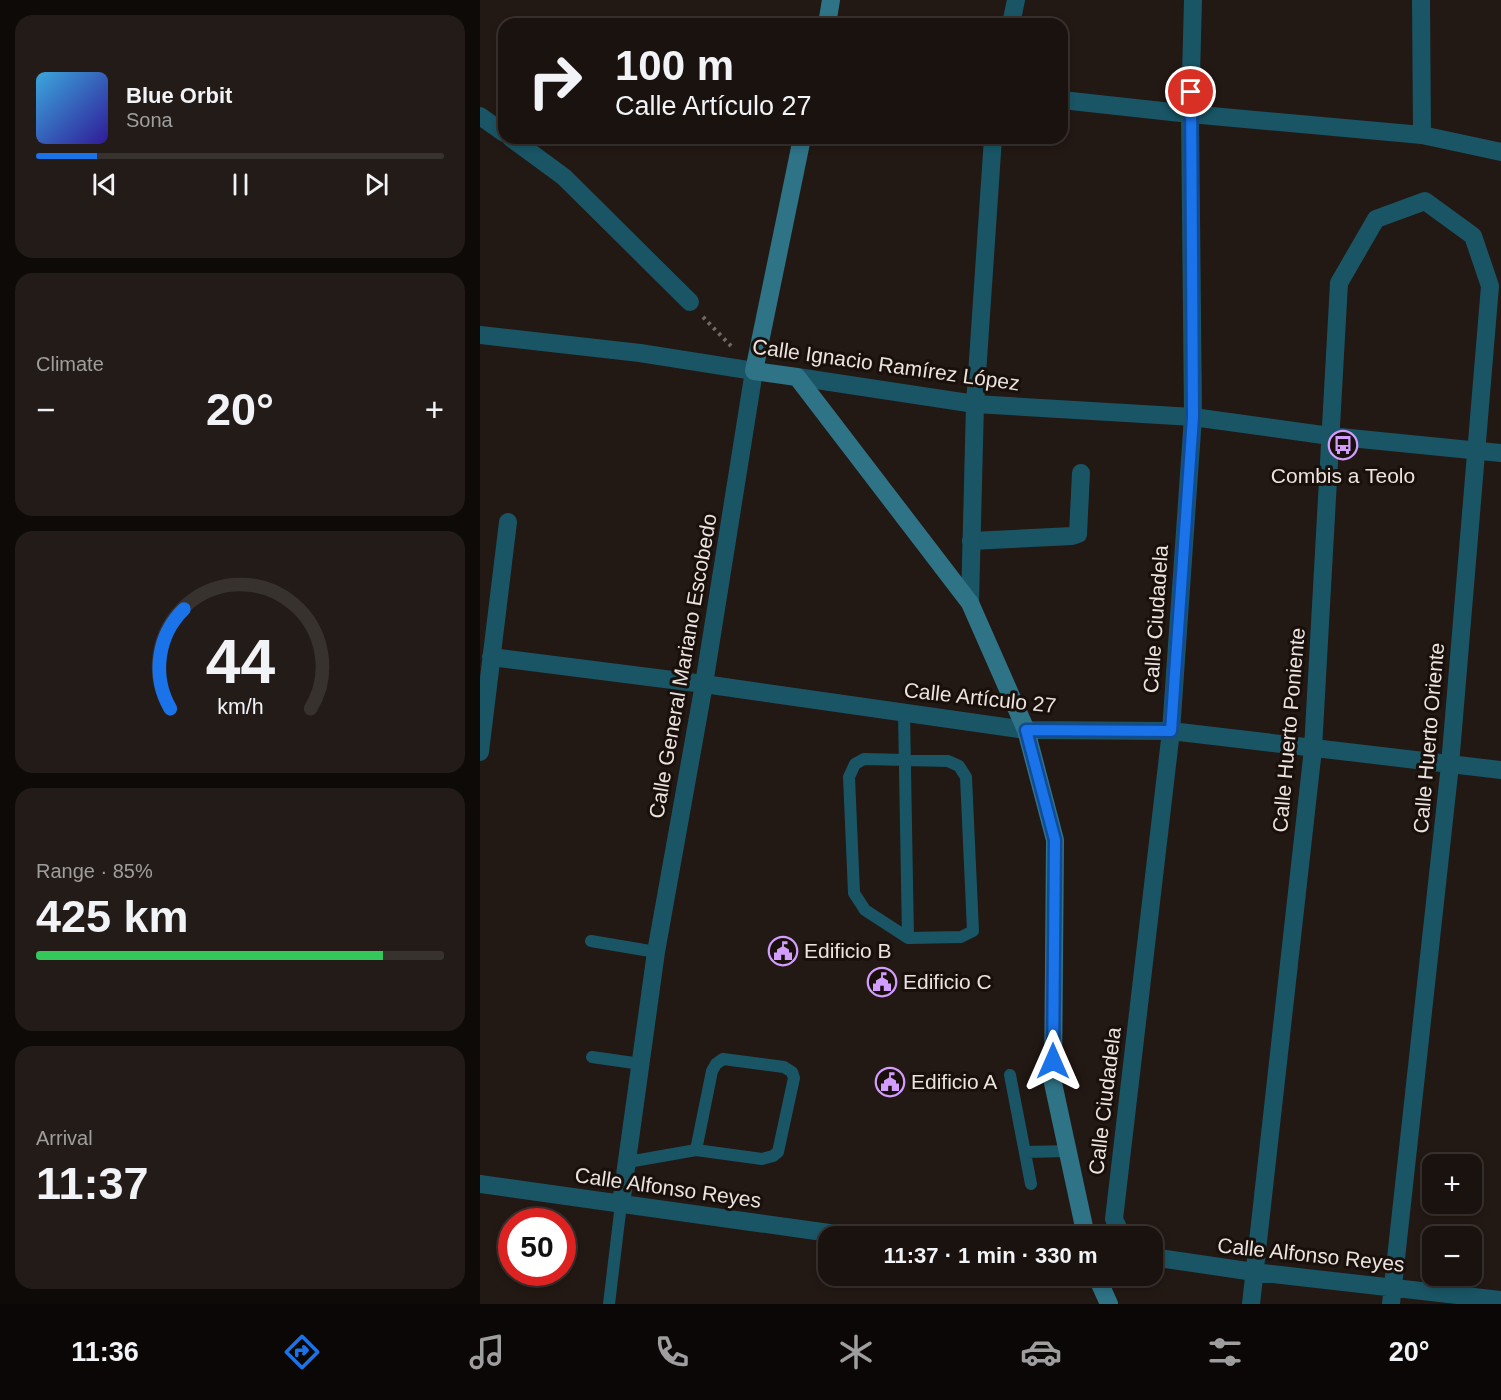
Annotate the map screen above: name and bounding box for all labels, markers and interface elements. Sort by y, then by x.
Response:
icon: right [516,42,594,120]
text: 100 m [615,42,734,89]
pin [1165,66,1216,117]
icon: arrive [1174,75,1207,108]
text: Blue Orbit [126,83,232,108]
text: Calle Artículo 27 [615,91,812,121]
text: Sona [126,109,173,131]
icon: previous [88,168,121,201]
icon: pause [224,168,257,201]
icon: next [360,168,393,201]
street label: Calle Ignacio Ramírez López [751,334,1021,395]
text: Climate [36,353,104,375]
text: 20° [206,384,274,435]
text: − [36,391,55,428]
text: + [425,391,444,428]
bus stop icon: Combis a Teolo [1327,429,1359,461]
place label: Combis a Teolo [1271,464,1415,487]
street label: Calle General Mariano Escobedo [644,512,721,820]
street label: Calle Ciudadela [1139,544,1172,694]
text: 44 [205,627,275,696]
street label: Calle Huerto Poniente [1268,627,1309,833]
street label: Calle Huerto Oriente [1409,642,1448,834]
street label: Calle Artículo 27 [903,678,1057,717]
text: km/h [217,695,263,719]
text: Range · 85% [36,860,153,882]
text: 425 km [36,891,189,942]
public building icon: Edificio B [767,935,799,967]
place label: Edificio B [804,939,892,962]
public building icon: Edificio C [866,966,898,998]
place label: Edificio C [903,970,992,993]
street label: Calle Ciudadela [1084,1026,1125,1176]
position arrow [1021,1029,1085,1093]
public building icon: Edificio A [874,1066,906,1098]
place label: Edificio A [911,1070,997,1093]
text: Arrival [36,1127,93,1149]
map controls [1422,1154,1482,1286]
button: + [1422,1154,1482,1214]
text: 11:37 [36,1158,149,1209]
street label: Calle Alfonso Reyes [573,1163,763,1212]
speed limit sign: 50 [498,1208,576,1286]
button: − [1422,1226,1482,1286]
street label: Calle Alfonso Reyes [1216,1233,1406,1276]
text: 11:37 · 1 min · 330 m [884,1243,1098,1268]
icon: directions [281,1331,323,1373]
icon: music [466,1331,508,1373]
icon: phone [651,1331,693,1373]
icon: climate [835,1331,877,1373]
icon: car [1020,1331,1062,1373]
icon: filters [1204,1331,1246,1373]
text: 11:36 [71,1337,139,1367]
text: 20° [1389,1337,1430,1367]

